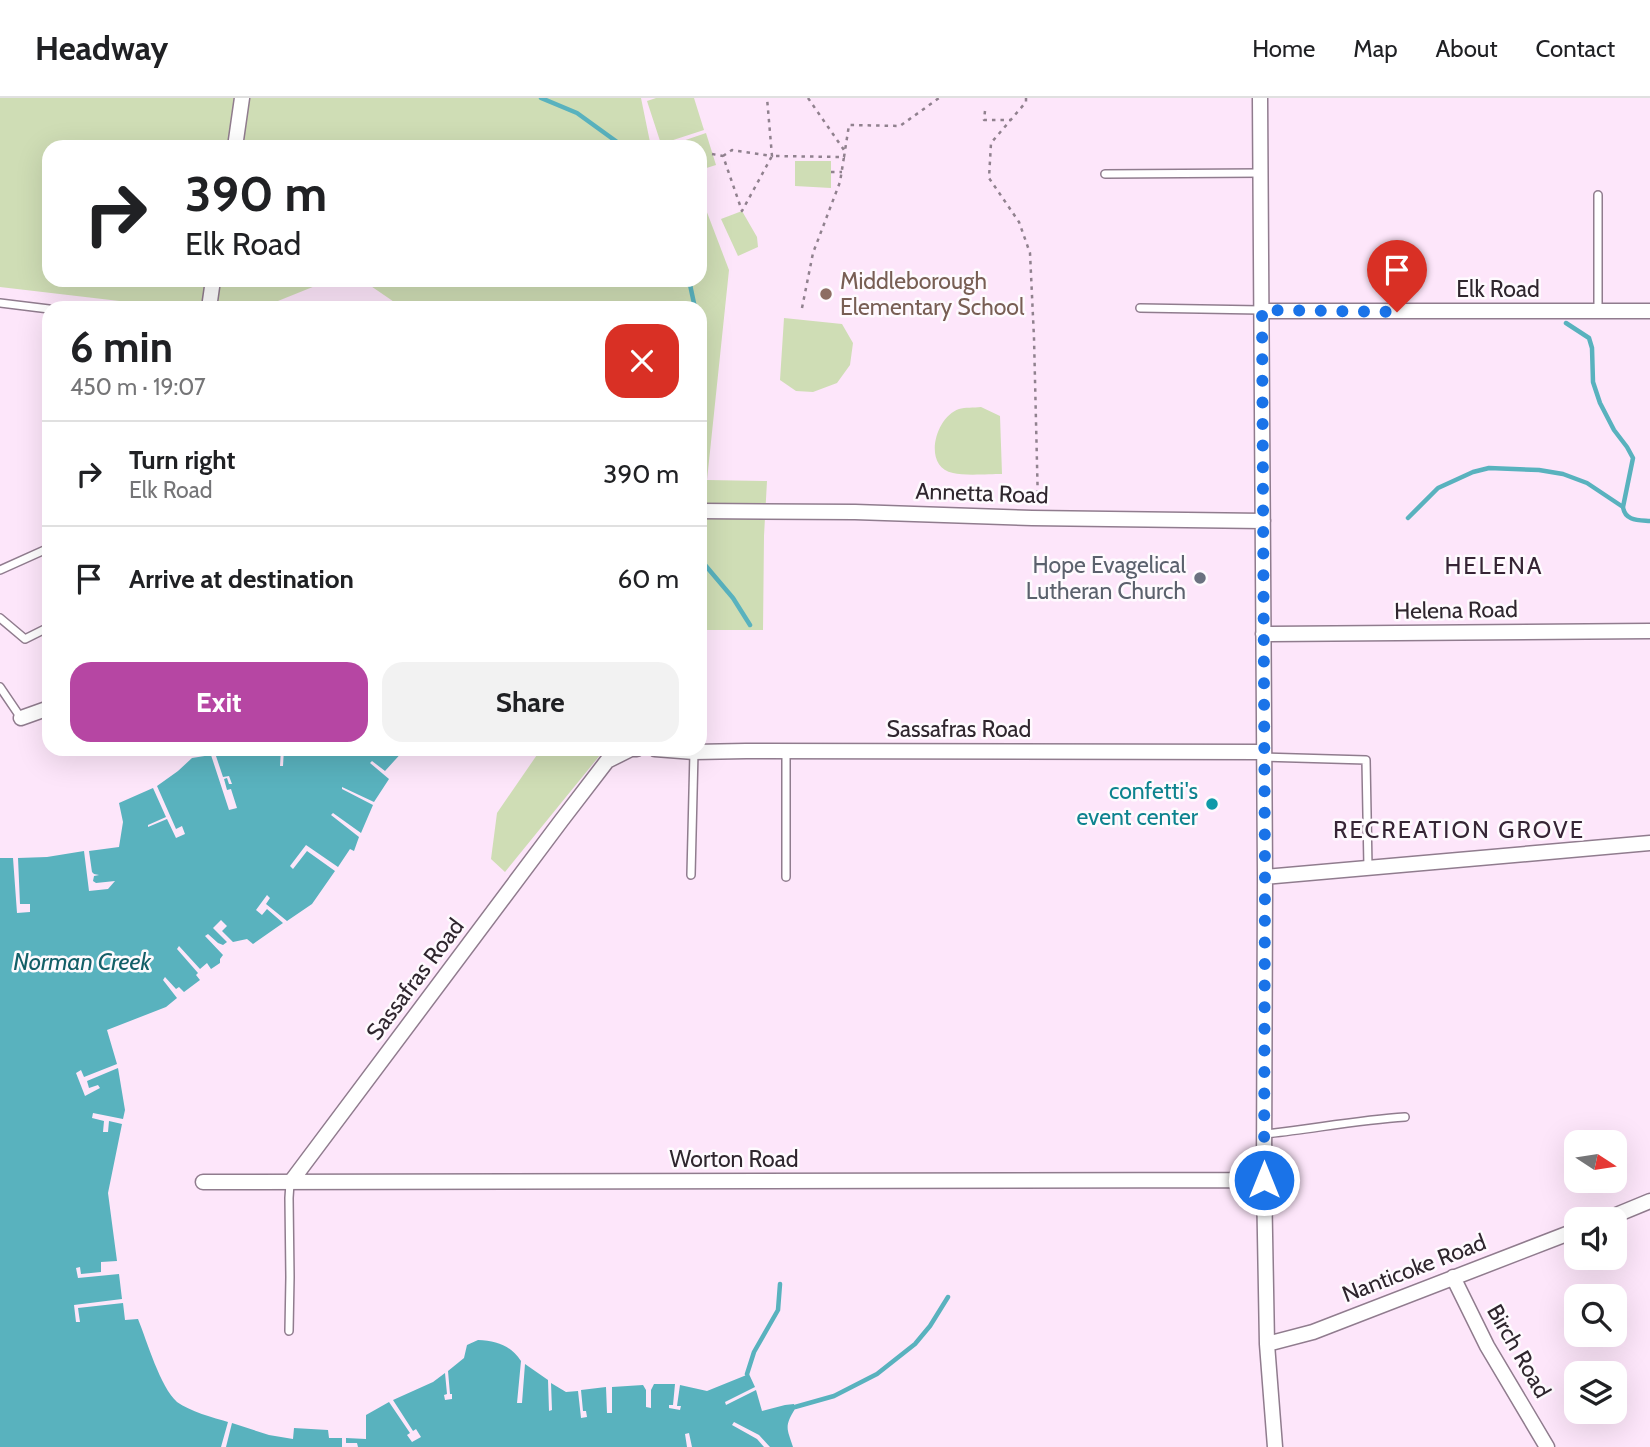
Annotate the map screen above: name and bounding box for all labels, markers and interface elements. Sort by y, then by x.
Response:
text: Headway [35,28,168,68]
text: Home [1252,34,1315,63]
text: Map [1353,34,1398,63]
text: About [1436,34,1498,63]
text: Contact [1536,34,1615,63]
text: 390 m [185,164,327,223]
icon: right [70,168,161,259]
text: Elk Road [185,224,301,263]
pin [1367,240,1427,312]
icon: arrive [1378,251,1416,289]
place label: Middleborough Elementary School [840,267,1025,321]
street label: Elk Road [1456,275,1540,303]
marker: Middleborough Elementary School [818,286,834,302]
text: 6 min [70,321,173,373]
button: close [605,324,679,398]
text: 450 m · 19:07 [70,373,206,401]
text: Turn right [129,444,235,476]
icon: right [70,455,108,493]
text: 390 m [603,458,679,490]
text: Elk Road [129,476,213,504]
street label: Annetta Road [915,477,1049,509]
place label: Hope Evagelical Lutheran Church [1026,551,1187,605]
district label: HELENA [1444,551,1544,580]
icon: arrive [70,560,108,598]
text: Arrive at destination [129,563,354,595]
text: 60 m [617,563,679,595]
marker: Hope Evagelical Lutheran Church [1192,570,1208,586]
street label: Helena Road [1394,595,1518,625]
button: Exit [70,662,368,742]
button: Share [382,662,679,742]
street label: Sassafras Road [887,715,1031,743]
place label: confetti's event center [1076,777,1199,831]
marker: confetti's event center [1204,796,1220,812]
district label: RECREATION GROVE [1333,815,1585,844]
street label: Sassafras Road [360,913,470,1045]
water label: Norman Creek [13,947,151,976]
north arrow [1564,1130,1628,1194]
map controls [1564,1130,1627,1424]
position arrow [1227,1143,1301,1217]
street label: Worton Road [669,1145,799,1173]
button: sound [1564,1207,1627,1270]
street label: Nanticoke Road [1338,1228,1490,1308]
button: search [1564,1284,1627,1347]
street label: Birch Road [1481,1299,1557,1403]
button: layers [1564,1361,1627,1424]

